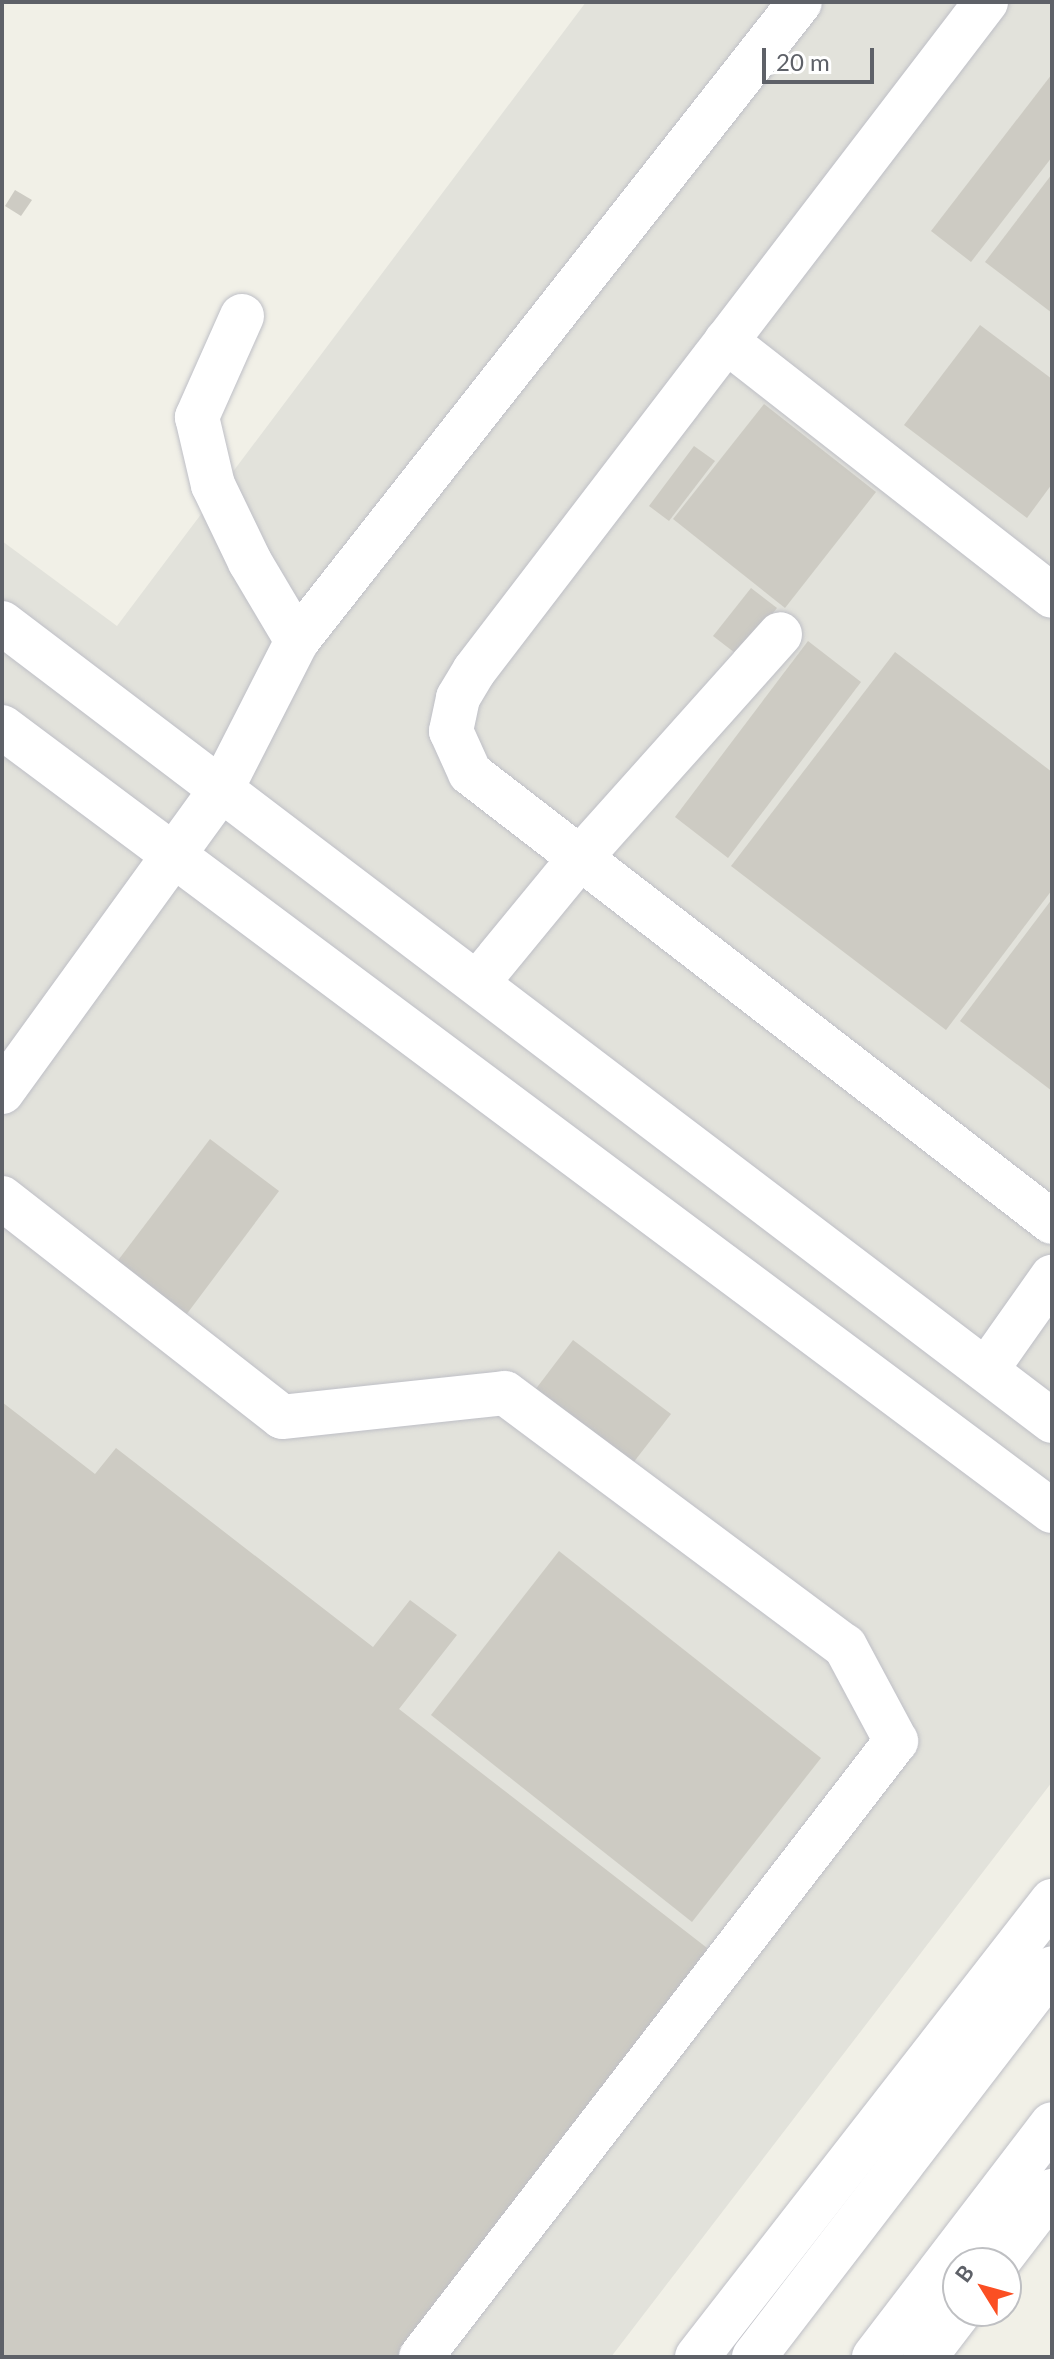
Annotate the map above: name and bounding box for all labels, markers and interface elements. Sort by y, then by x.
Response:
scale bar [766,32,878,82]
text: 20 m [776,47,830,76]
north arrow [942,2247,1022,2327]
text: B [949,2260,979,2287]

